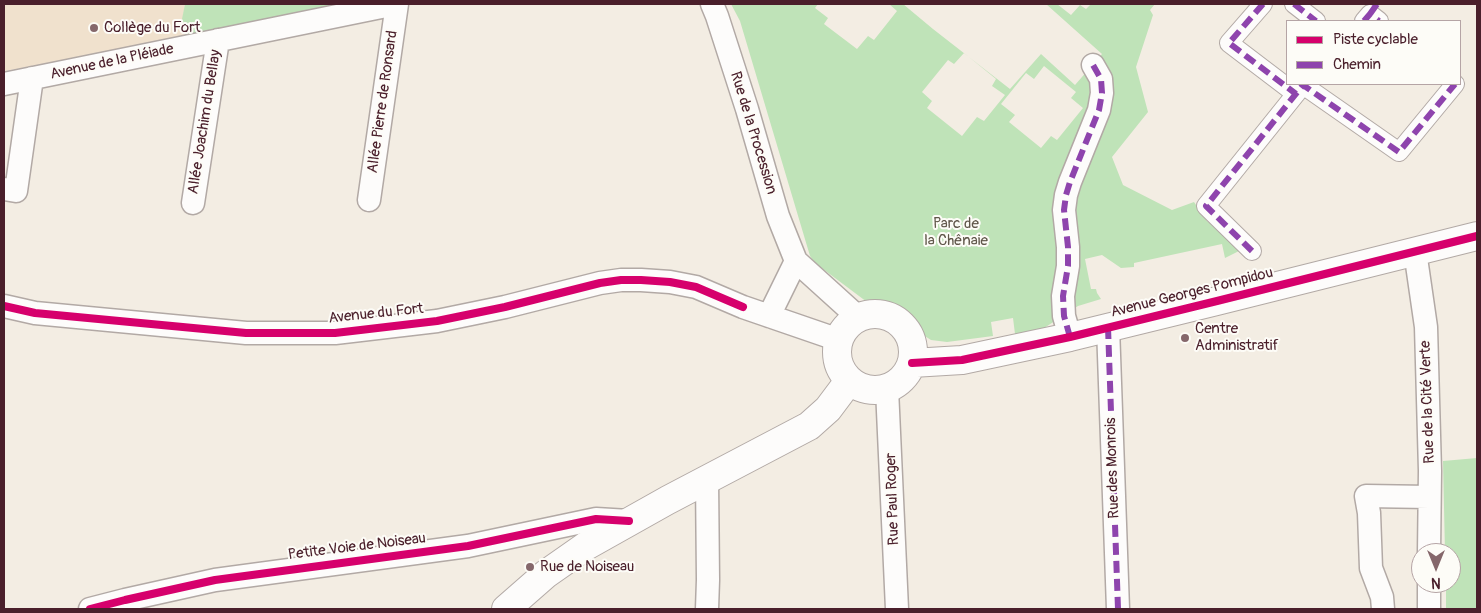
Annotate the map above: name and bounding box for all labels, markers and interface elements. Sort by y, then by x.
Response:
place label: Collège du Fort [104,19,201,37]
legend [1286,20,1461,85]
marker: Collège du Fort [88,22,100,34]
street label: Allée Pierre de Ronsard [364,29,402,175]
text: Piste cyclable [1333,30,1418,49]
street label: Avenue de la Pléiade [49,40,175,84]
street label: Allée Joachim du Bellay [185,49,225,195]
text: Chemin [1333,55,1381,74]
street label: Rue de la Procession [726,69,780,197]
park label: Parc de la Chênaie [924,215,988,250]
street label: Avenue Georges Pompidou [1109,264,1275,322]
street label: Avenue du Fort [328,300,424,328]
place label: Centre Administratif [1195,320,1279,355]
marker: Centre Administratif [1179,332,1191,344]
street label: Rue de la Cité Verte [1417,340,1439,464]
street label: Rue des Monrois [1102,417,1124,519]
street label: Rue Paul Roger [882,452,904,546]
street label: Petite Voie de Noiseau [287,530,427,564]
north arrow [1411,543,1461,593]
place label: Rue de Noiseau [540,558,634,576]
marker: Rue de Noiseau [524,561,536,573]
text: N [1431,574,1441,591]

